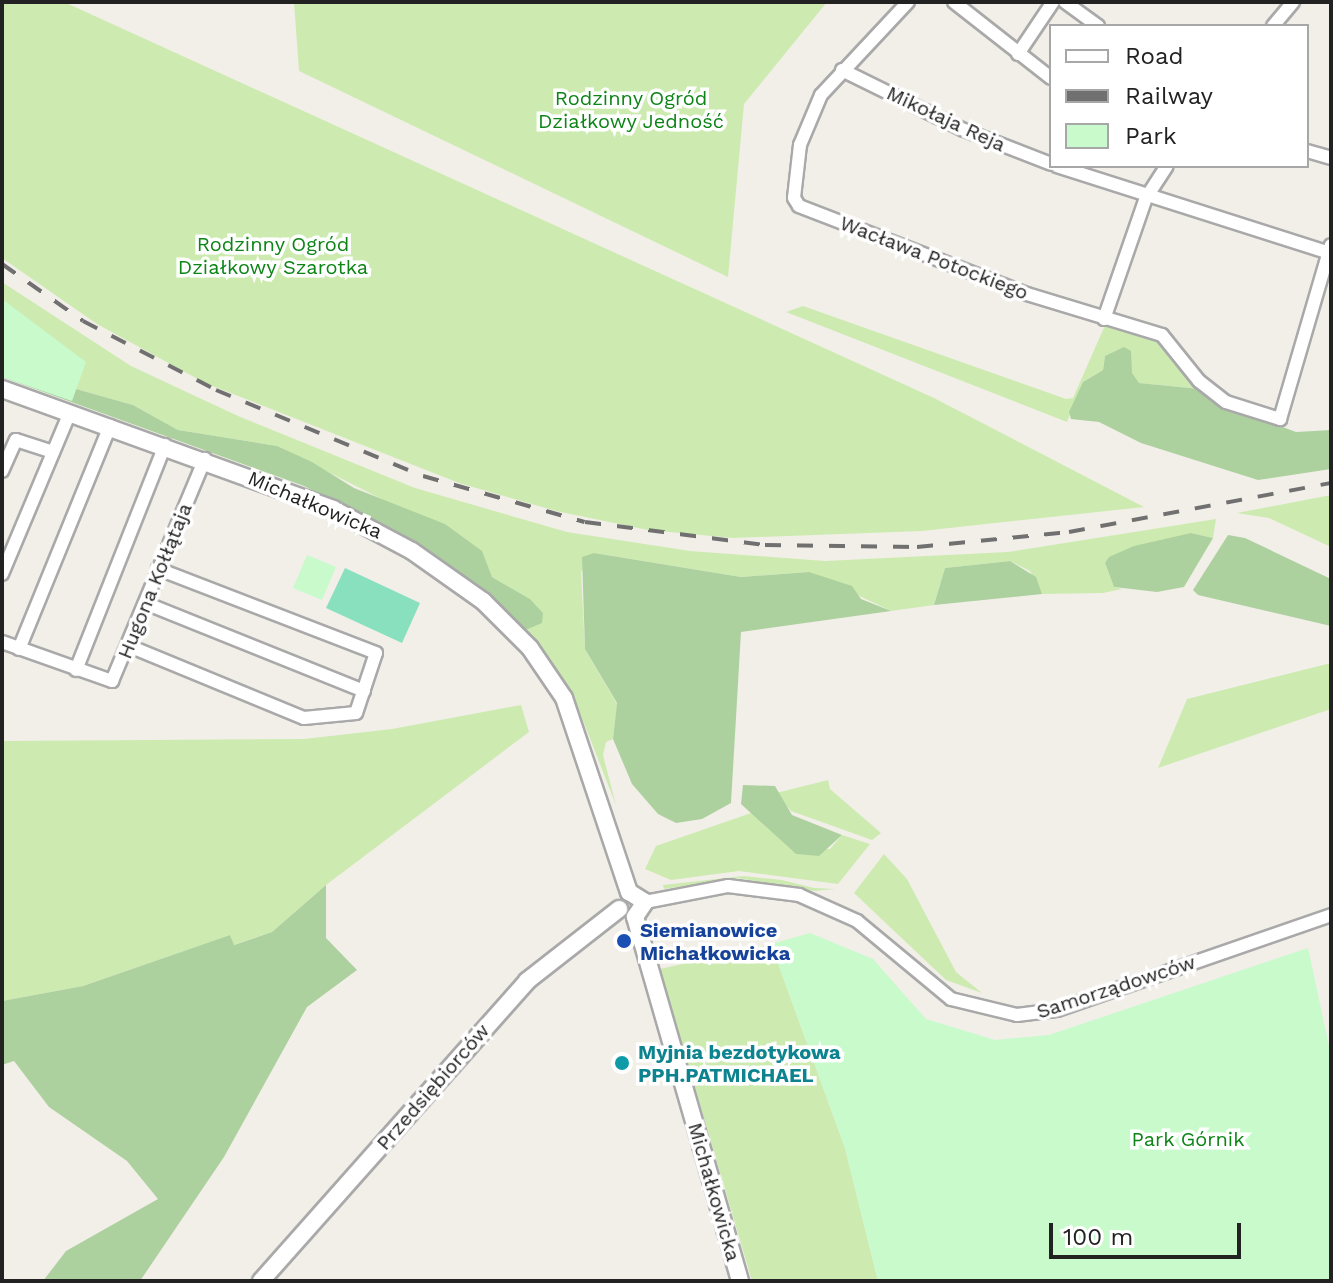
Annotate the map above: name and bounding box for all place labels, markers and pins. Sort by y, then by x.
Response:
place label: Siemianowice Michałkowicka [640,918,790,965]
marker: Siemianowice Michałkowicka [615,932,633,950]
place label: Myjnia bezdotykowa PPH.PATMICHAEL [638,1040,841,1087]
marker: Myjnia bezdotykowa PPH.PATMICHAEL [613,1054,631,1072]

